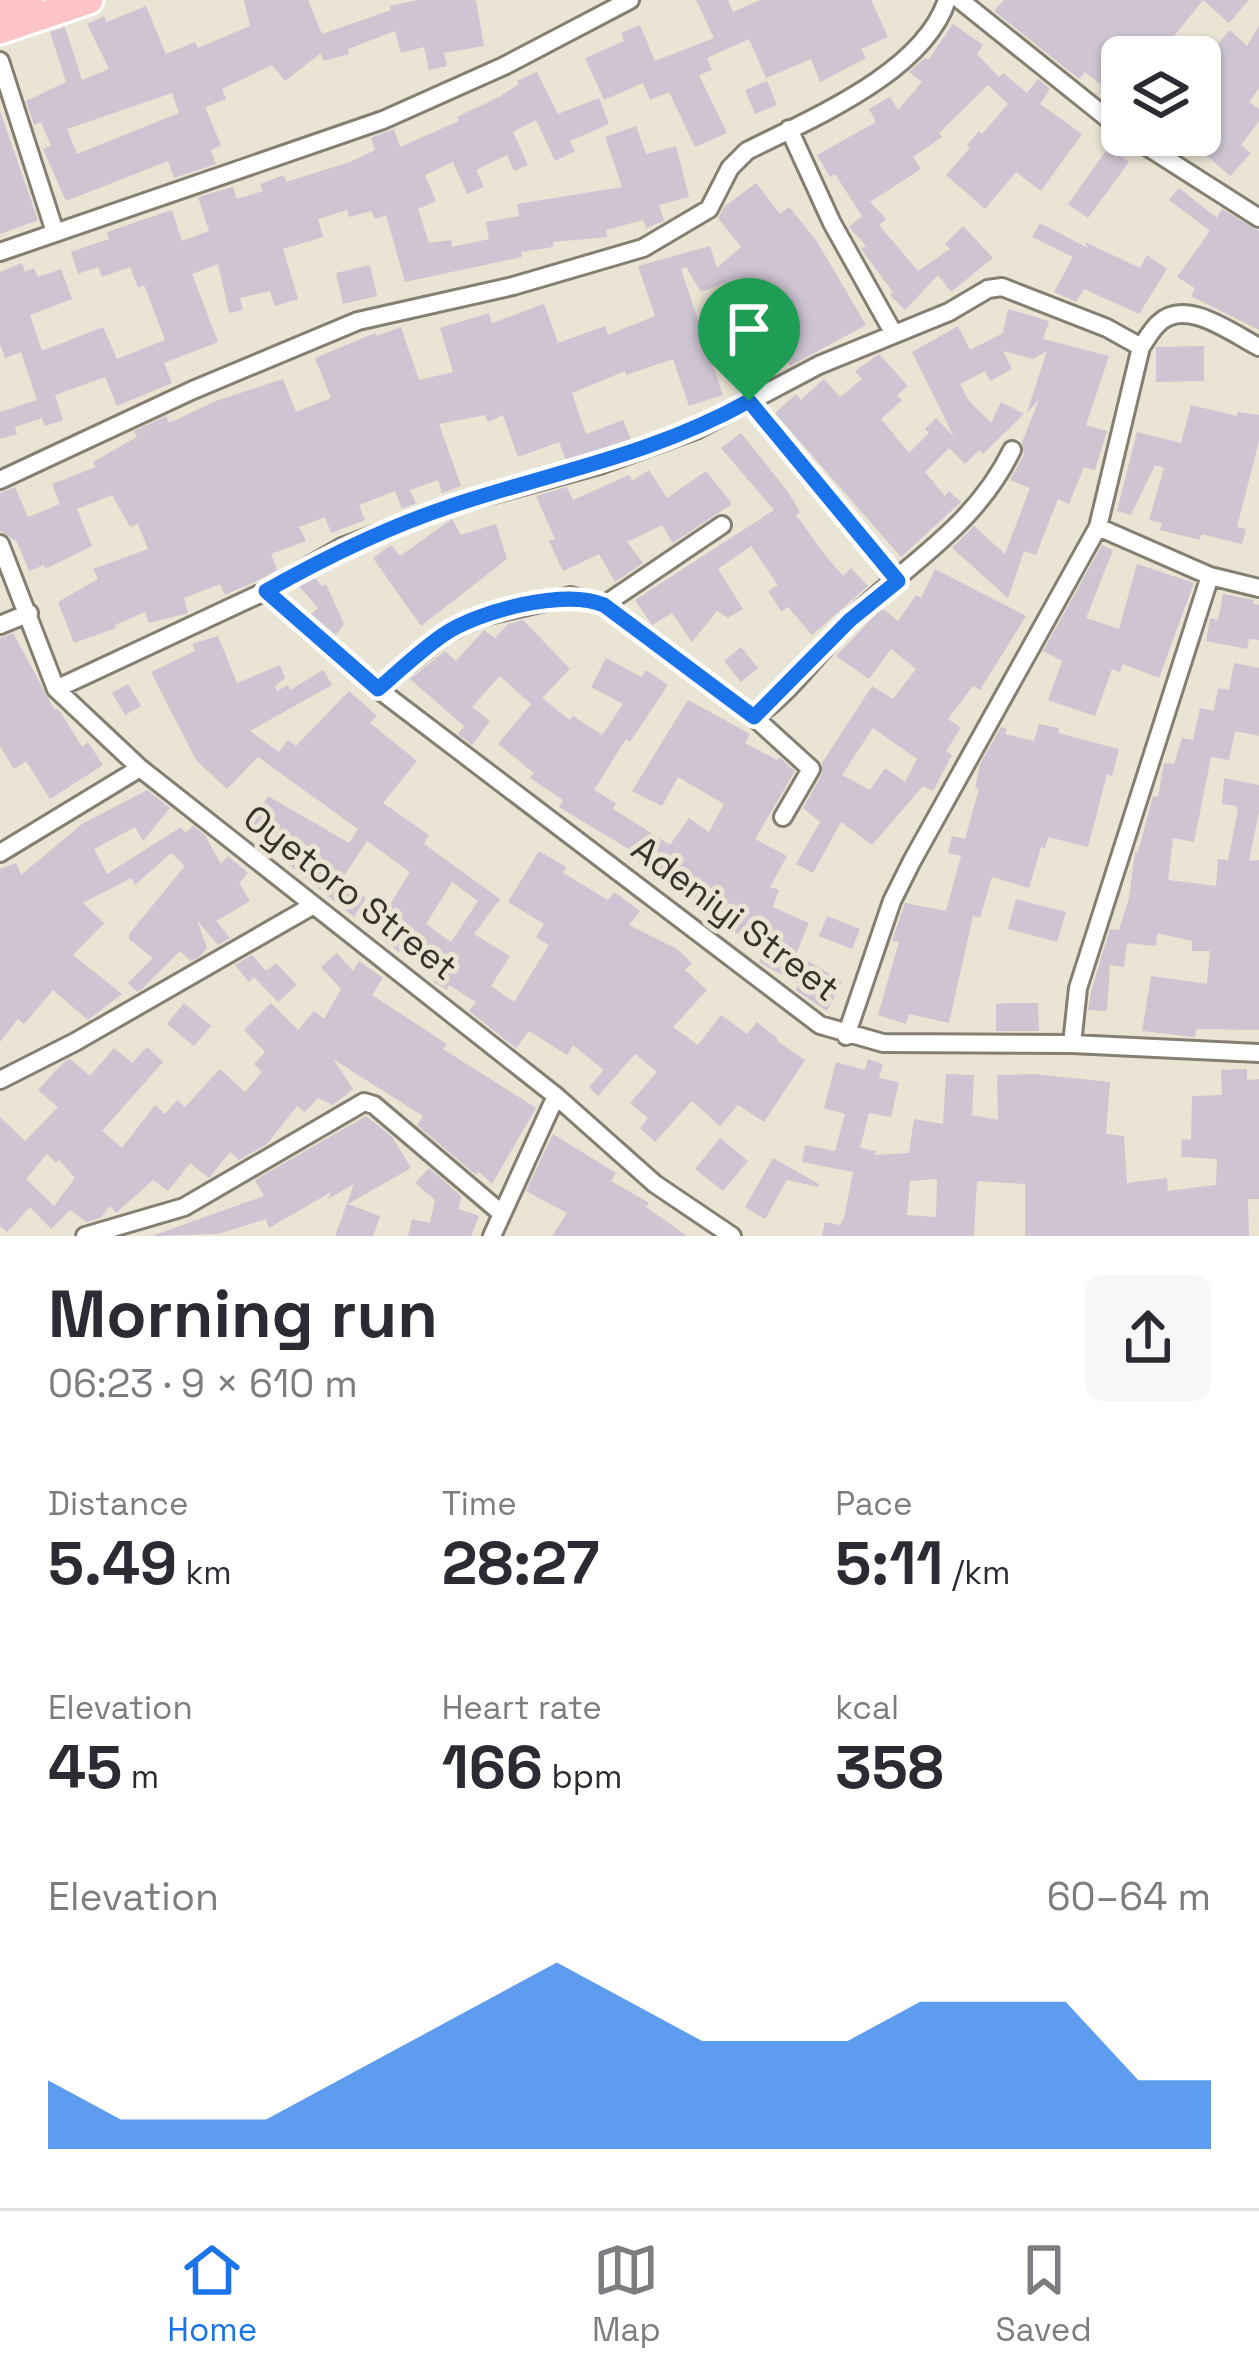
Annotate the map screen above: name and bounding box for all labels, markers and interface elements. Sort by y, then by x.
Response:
map controls [1101,36,1221,156]
button: layers [1101,36,1221,156]
pin [698,278,800,401]
icon: arrive [716,296,782,362]
street label: Oyetoro Street [234,795,467,991]
street label: Adeniyi Street [622,826,848,1012]
text: Morning run [48,1272,438,1356]
button: share [1085,1275,1211,1401]
text: 06:23 · 9 × 610 m [48,1359,358,1408]
text: Distance [48,1483,189,1525]
text: Time [442,1483,517,1525]
text: Pace [835,1483,913,1525]
text: 5.49 [48,1525,177,1602]
text: 28:27 [442,1525,599,1602]
text: 5:11 [835,1525,943,1602]
text: km [177,1552,232,1594]
text: /km [943,1552,1010,1594]
text: Elevation [48,1687,193,1729]
text: Heart rate [442,1687,602,1729]
text: kcal [835,1687,899,1729]
text: 45 [48,1729,122,1806]
text: 166 [442,1729,543,1806]
text: 358 [835,1729,944,1806]
text: m [122,1756,159,1798]
text: bpm [543,1756,622,1798]
text: Elevation [48,1872,219,1921]
text: 60–64 m [1047,1872,1211,1921]
tab: Home [167,2237,257,2351]
tab: Map [592,2237,661,2351]
tab: Saved [995,2237,1092,2351]

